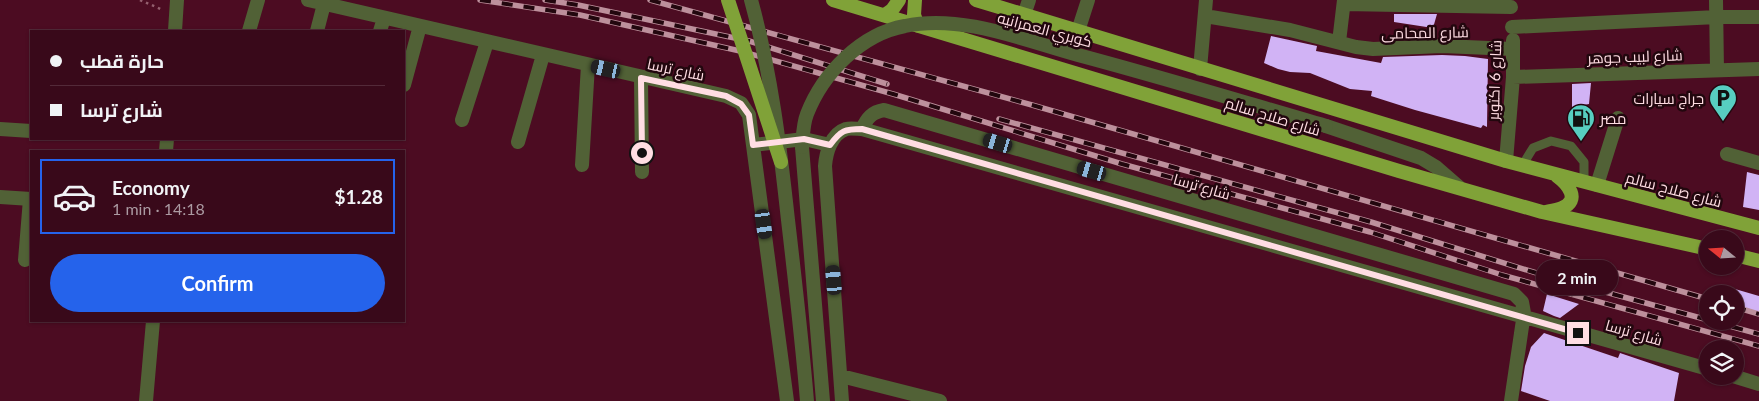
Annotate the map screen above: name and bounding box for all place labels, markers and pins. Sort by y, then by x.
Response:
parking icon: جراج سيارات [1708,83,1738,122]
place label: جراج سيارات [1634,89,1704,110]
fuel station icon: مصر [1566,103,1596,142]
place label: مصر [1599,109,1626,128]

